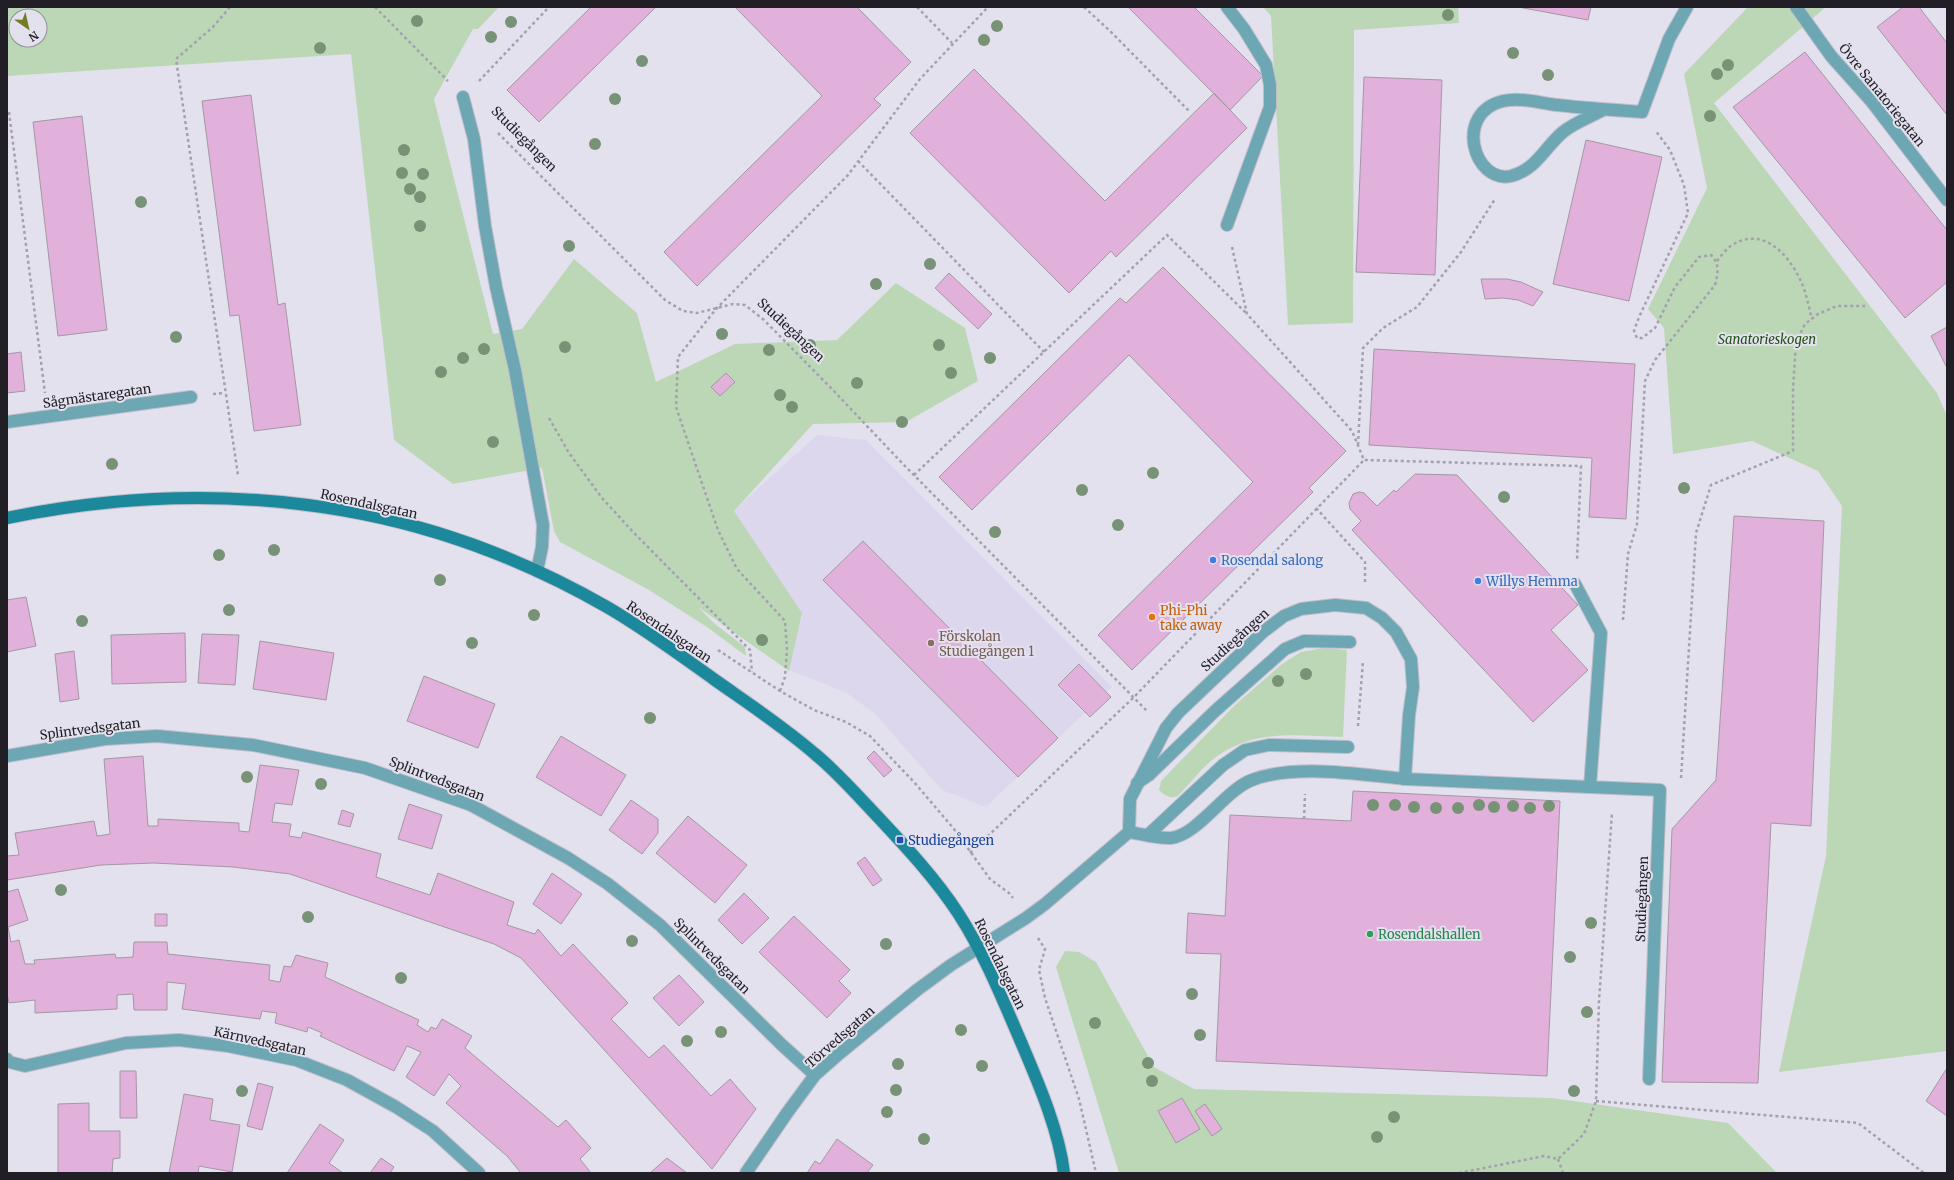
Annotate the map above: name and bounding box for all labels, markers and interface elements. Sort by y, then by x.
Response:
north arrow [8,8,48,48]
text: N [26,28,41,45]
street label: Övre Sanatoriegatan [1835,39,1930,150]
street label: Studiegången [488,103,561,176]
street label: Studiegången [754,294,829,366]
park label: Sanatorieskogen [1718,331,1816,348]
street label: Sågmästaregatan [42,380,153,412]
street label: Rosendalsgatan [319,485,420,523]
place label: Rosendal salong [1221,552,1323,569]
marker: Rosendal salong [1208,555,1218,565]
place label: Willys Hemma [1485,573,1578,590]
marker: Willys Hemma [1473,576,1483,586]
street label: Rosendalsgatan [623,597,715,667]
place label: Phi-Phi take away [1160,602,1222,634]
street label: Studiegången [1197,605,1273,675]
marker: Phi-Phi take away [1147,612,1157,622]
place label: Förskolan Studiegången 1 [939,628,1034,660]
marker: Förskolan Studiegången 1 [926,638,936,648]
street label: Splintvedsgatan [39,714,142,744]
street label: Splintvedsgatan [387,753,488,805]
place label: Studiegången [908,832,994,849]
marker: Studiegången [895,835,905,845]
street label: Studiegången [1632,855,1652,942]
street label: Splintvedsgatan [670,914,754,998]
street label: Rosendalsgatan [971,916,1030,1013]
place label: Rosendalshallen [1378,926,1481,943]
marker: Rosendalshallen [1365,929,1375,939]
street label: Törvedsgatan [802,1002,878,1072]
street label: Kärnvedsgatan [212,1023,308,1059]

